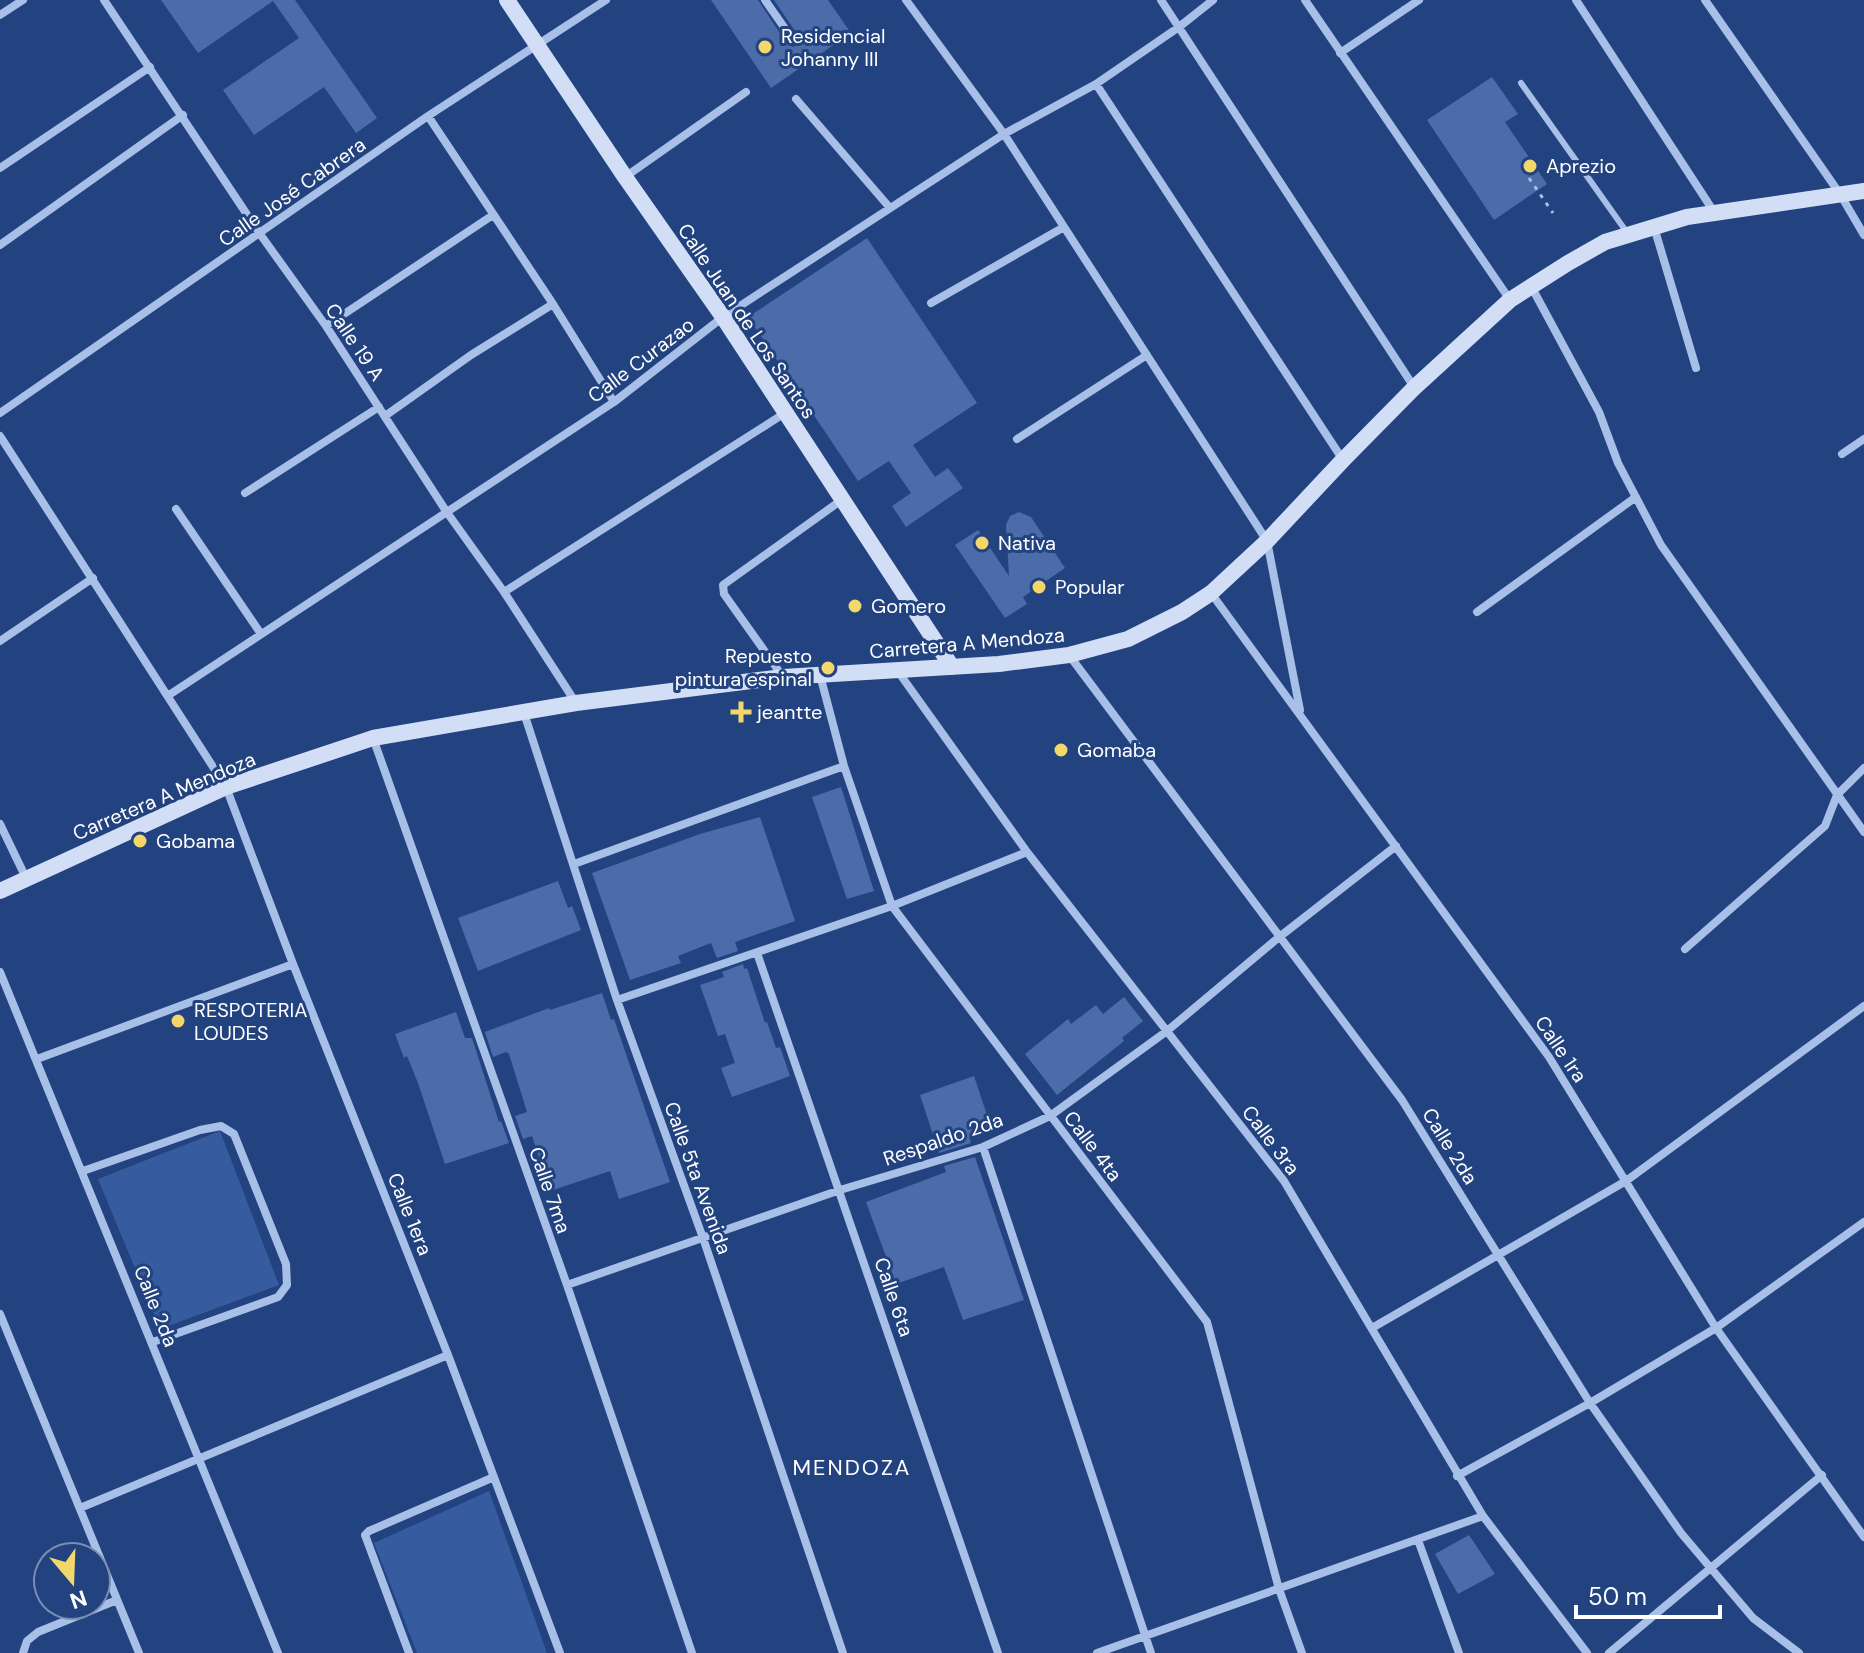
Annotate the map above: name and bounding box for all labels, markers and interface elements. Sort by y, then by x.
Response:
place label: Residencial Johanny III [781,23,885,72]
marker: Residencial Johanny III [756,38,774,56]
street label: Calle José Cabrera [213,131,371,253]
place label: Aprezio [1546,153,1616,179]
marker: Aprezio [1521,157,1539,175]
street label: Calle Juan de Los Santos [672,218,822,424]
street label: Calle 19 A [320,298,390,386]
street label: Calle Curazao [583,311,699,409]
place label: Nativa [998,530,1056,556]
marker: Nativa [973,534,991,552]
place label: Popular [1055,574,1125,600]
marker: Popular [1030,578,1048,596]
place label: Gomero [871,593,946,619]
marker: Gomero [846,597,864,615]
street label: Carretera A Mendoza [868,622,1066,664]
place label: Repuesto pintura espinal [675,643,812,692]
marker: Repuesto pintura espinal [819,659,837,677]
place label: jeantte [756,699,822,725]
marker: jeantte [732,703,750,721]
place label: Gomaba [1077,737,1156,763]
marker: Gomaba [1052,741,1070,759]
street label: Carretera A Mendoza [69,746,259,846]
place label: Gobama [156,828,235,854]
marker: Gobama [131,832,149,850]
place label: RESPOTERIA LOUDES [194,997,308,1046]
street label: Calle 1ra [1529,1010,1593,1088]
marker: RESPOTERIA LOUDES [169,1012,187,1030]
street label: Calle 5ta Avenida [658,1098,738,1258]
street label: Calle 3ra [1236,1100,1306,1180]
street label: Calle 2da [1416,1103,1484,1189]
street label: Respaldo 2da [880,1106,1006,1172]
street label: Calle 4ta [1058,1106,1128,1186]
street label: Calle 7ma [523,1143,577,1237]
street label: Calle 1era [382,1169,438,1259]
street label: Calle 6ta [868,1254,920,1340]
street label: Calle 2da [128,1262,184,1350]
district label: MENDOZA [793,1453,911,1482]
north arrow [32,1541,112,1621]
scale bar [1576,1569,1720,1619]
text: 50 m [1588,1581,1647,1612]
text: N [66,1583,91,1616]

